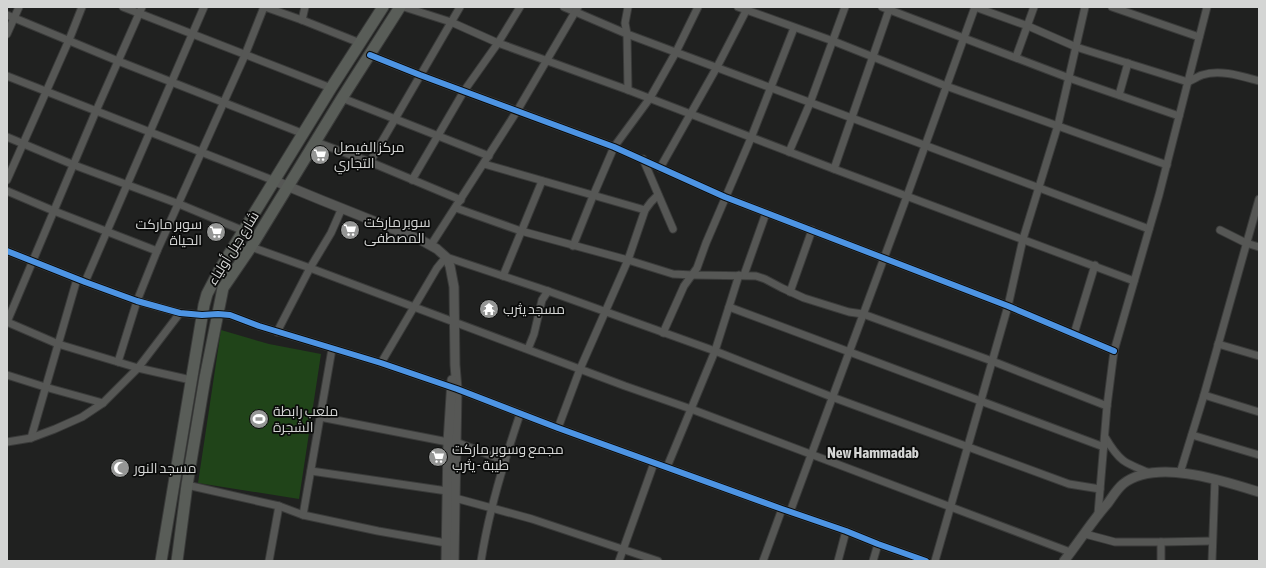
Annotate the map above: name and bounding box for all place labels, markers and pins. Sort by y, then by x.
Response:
place label: مركز الفيصل التجاري [334,139,404,175]
supermarket icon: مركز الفيصل التجاري [309,144,331,166]
place label: سوبر ماركت المصطفى [364,214,431,246]
place label: سوبر ماركت الحياة [135,216,202,248]
supermarket icon: سوبر ماركت المصطفى [339,219,361,241]
supermarket icon: سوبر ماركت الحياة [205,221,227,243]
temple icon: مسجد يثرب [478,298,500,320]
place label: مسجد يثرب [503,301,565,317]
place label: ملعب رابطة الشجرة [273,403,338,435]
sports icon: ملعب رابطة الشجرة [248,408,270,430]
place label: مجمع وسوبر ماركت طيبة - يثرب [452,441,564,473]
supermarket icon: مجمع وسوبر ماركت طيبة - يثرب [427,446,449,468]
mosque icon: مسجد النور [109,457,131,479]
place label: مسجد النور [133,460,196,476]

